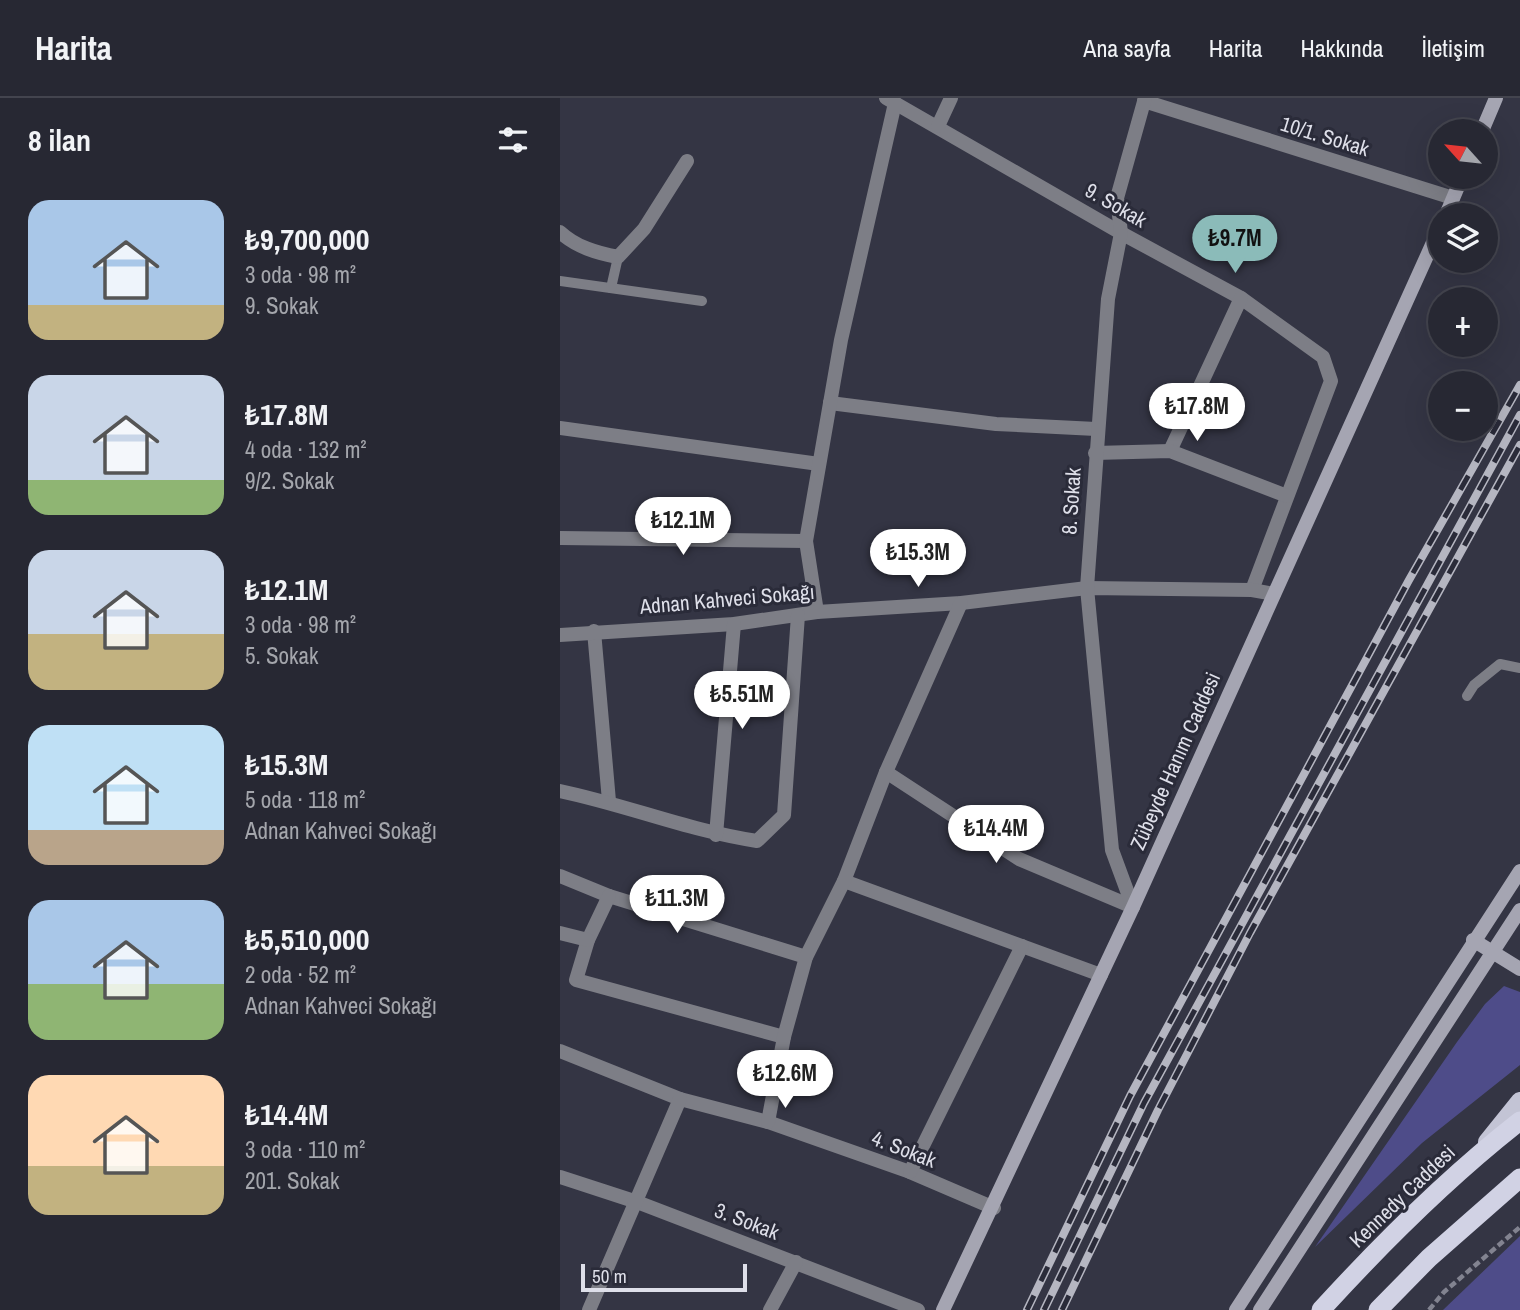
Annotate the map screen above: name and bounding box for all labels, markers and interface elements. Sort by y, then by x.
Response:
text: Harita [35,26,112,70]
text: Ana sayfa [1083,32,1171,64]
text: Harita [1209,32,1262,64]
text: Hakkında [1300,32,1384,64]
text: İletişim [1422,32,1485,64]
street label: 10/1. Sokak [1277,109,1373,163]
north arrow [1428,119,1498,189]
map controls [1428,119,1498,441]
text: 8 ilan [28,120,91,160]
icon: filters [494,121,532,159]
street label: 9. Sokak [1080,176,1153,235]
button: layers [1428,203,1498,273]
pin: ₺9.7M [1186,216,1284,275]
text: ₺9,700,000 [245,219,369,259]
text: ₺9.7M [1208,222,1262,253]
icon: home [84,228,168,312]
text: 3 oda · 98 m² [245,259,356,290]
button: + [1428,287,1498,357]
text: 9. Sokak [245,290,318,321]
button: − [1428,371,1498,441]
pin: ₺17.8M [1140,384,1254,443]
text: ₺17.8M [1165,390,1229,421]
text: ₺17.8M [245,394,328,434]
icon: home [84,403,168,487]
text: 4 oda · 132 m² [245,434,367,465]
text: 9/2. Sokak [245,465,334,496]
street label: 8. Sokak [1054,466,1088,535]
pin: ₺12.1M [626,498,740,557]
text: ₺12.1M [651,504,715,535]
pin: ₺15.3M [861,530,975,589]
text: ₺15.3M [886,536,950,567]
text: ₺12.1M [245,569,328,609]
street label: Adnan Kahveci Sokağı [637,577,816,621]
icon: home [84,578,168,662]
text: 3 oda · 98 m² [245,609,356,640]
text: 5. Sokak [245,640,318,671]
street label: Zübeyde Hanım Caddesi [1123,668,1227,854]
pin: ₺5.51M [685,672,799,731]
text: ₺5.51M [710,678,774,709]
text: ₺15.3M [245,744,328,784]
icon: home [84,753,168,837]
text: 5 oda · 118 m² [245,784,365,815]
pin: ₺14.4M [939,806,1053,865]
text: ₺14.4M [964,812,1028,843]
text: Adnan Kahveci Sokağı [245,815,437,846]
pin: ₺11.3M [620,876,734,935]
text: ₺11.3M [646,882,708,913]
text: ₺5,510,000 [245,919,369,959]
icon: home [84,928,168,1012]
text: 2 oda · 52 m² [245,959,356,990]
text: Adnan Kahveci Sokağı [245,990,437,1021]
pin: ₺12.6M [728,1051,842,1110]
text: ₺12.6M [753,1057,817,1088]
text: ₺14.4M [245,1094,328,1134]
icon: home [84,1103,168,1187]
street label: 4. Sokak [868,1123,941,1175]
text: 3 oda · 110 m² [245,1134,365,1165]
street label: Kennedy Caddesi [1343,1138,1461,1254]
text: 201. Sokak [245,1165,339,1196]
street label: 3. Sokak [711,1195,784,1247]
scale bar [581,1261,747,1293]
text: 50 m [592,1263,627,1289]

